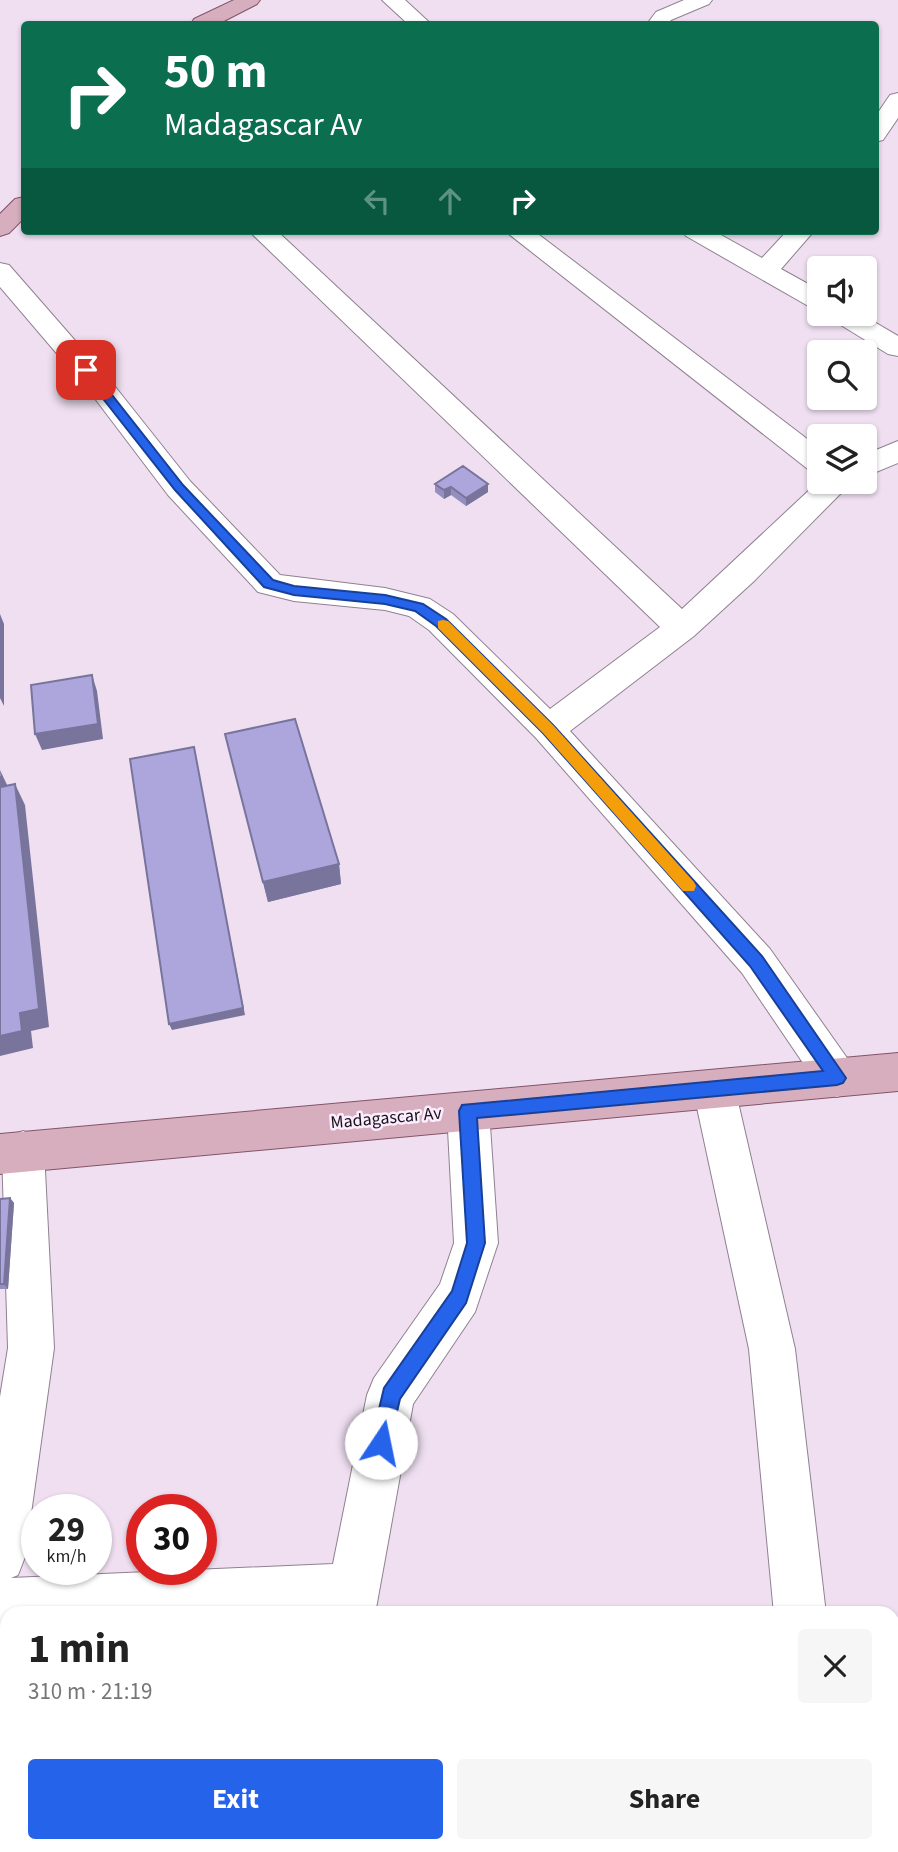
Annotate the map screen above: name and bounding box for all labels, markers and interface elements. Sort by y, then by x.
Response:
text: 50 m [164,37,268,107]
icon: right [49,49,140,140]
text: Madagascar Av [164,102,362,148]
icon: left [358,182,396,220]
icon: ahead [431,182,469,220]
icon: right [504,182,542,220]
map controls [807,256,877,494]
button: sound [807,256,877,326]
pin [56,340,116,400]
button: search [807,340,877,410]
icon: arrive [67,351,105,389]
button: layers [807,424,877,494]
street label: Madagascar Av [329,1101,443,1135]
position arrow [344,1406,418,1480]
speed limit sign: 30 [126,1494,217,1585]
text: 29 [48,1505,85,1555]
text: km/h [47,1544,86,1569]
text: 1 min [28,1619,130,1679]
button: close [798,1629,872,1703]
text: 310 m · 21:19 [28,1675,152,1708]
button: Exit [28,1759,443,1839]
button: Share [457,1759,872,1839]

